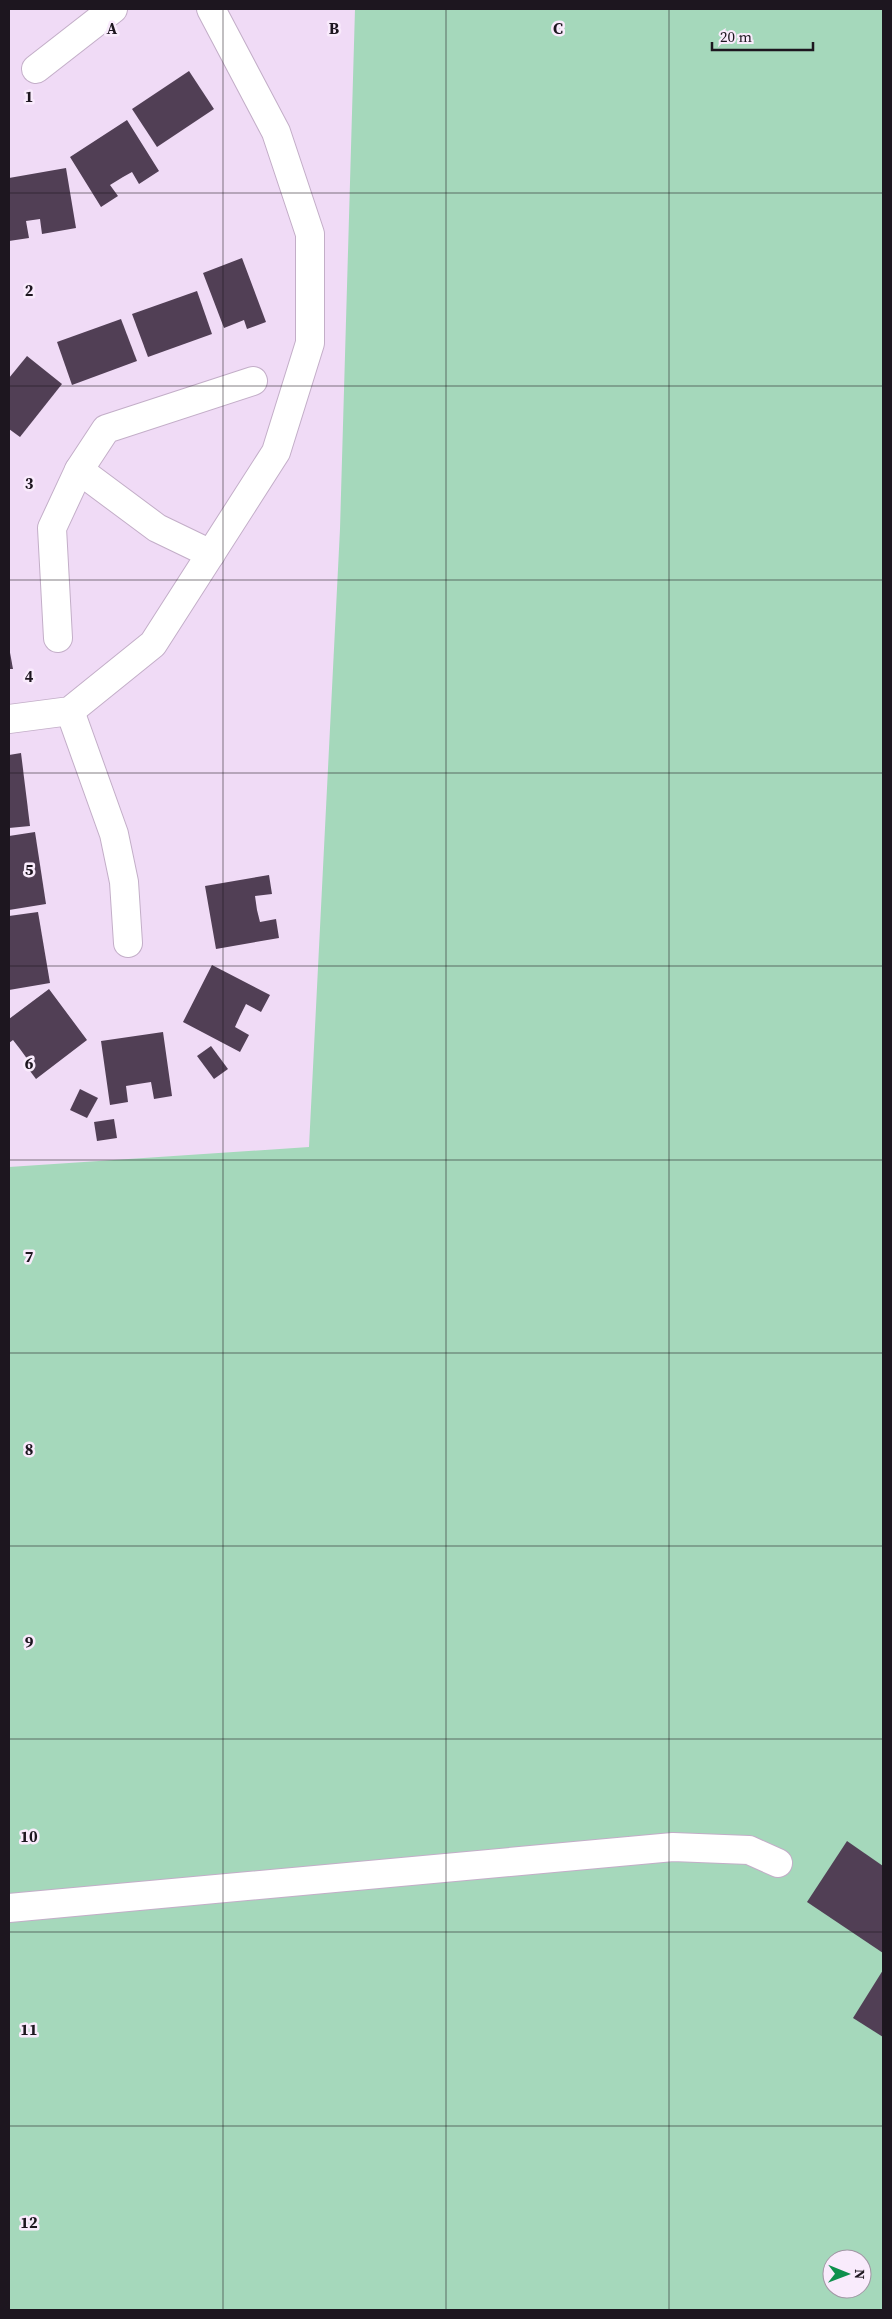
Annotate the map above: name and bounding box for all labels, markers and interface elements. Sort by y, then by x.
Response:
text: A [107,17,118,39]
text: B [329,17,340,39]
text: C [553,17,563,39]
scale bar [712,20,813,52]
text: 20 m [720,26,752,47]
text: 1 [25,85,33,107]
text: 2 [25,279,34,301]
text: 3 [25,472,34,494]
text: 4 [25,665,34,687]
text: 5 [25,858,34,880]
text: 6 [25,1052,34,1074]
text: 7 [25,1245,34,1267]
text: 8 [25,1438,33,1460]
text: 9 [25,1631,34,1653]
text: 10 [20,1825,38,1847]
text: 11 [20,2018,38,2040]
text: 12 [20,2211,38,2233]
north arrow [822,2249,872,2299]
text: N [850,2269,870,2280]

